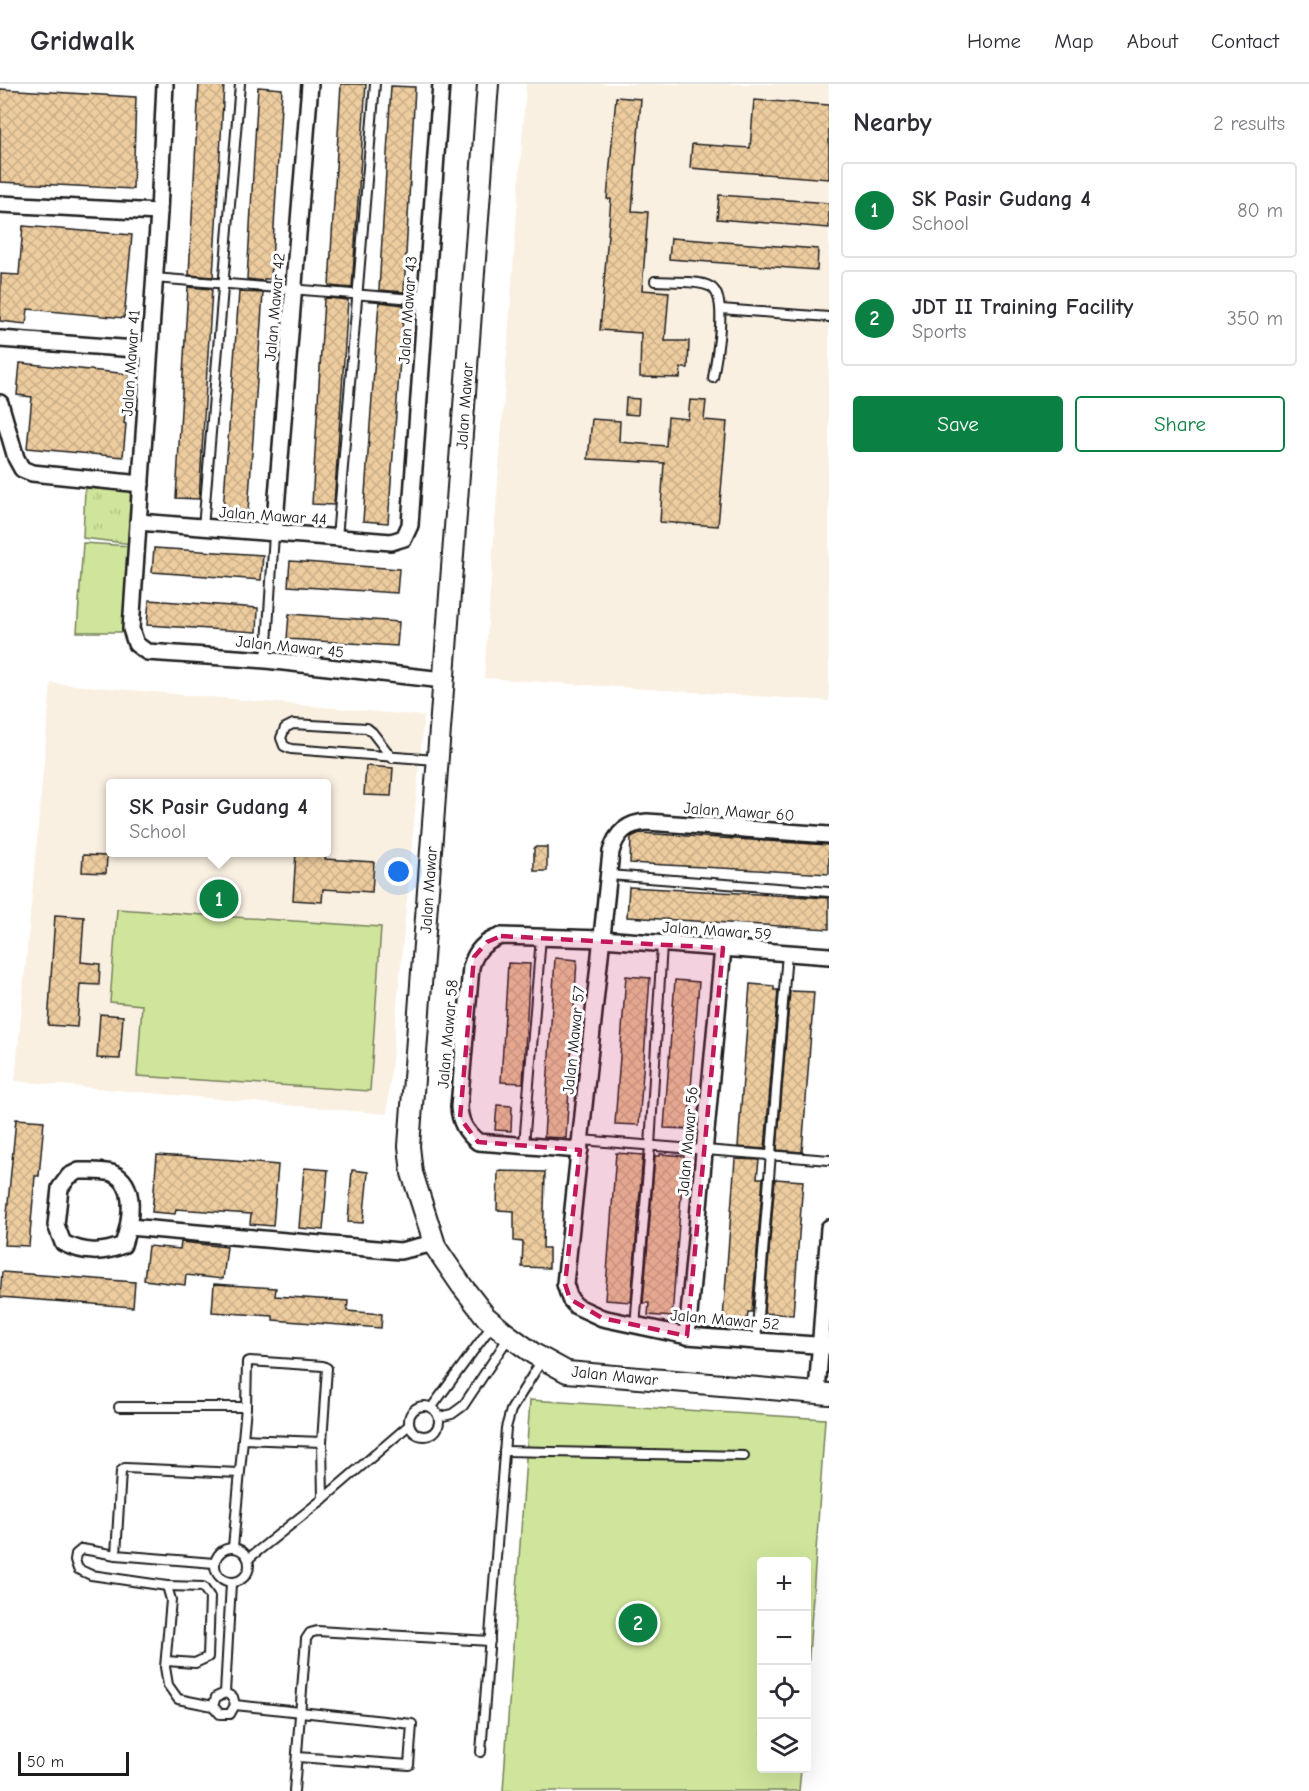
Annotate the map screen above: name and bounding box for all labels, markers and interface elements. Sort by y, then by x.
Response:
text: Gridwalk [30,25,134,57]
text: Home [967,29,1021,53]
text: Map [1054,29,1094,53]
text: About [1127,29,1178,53]
text: Contact [1211,29,1279,53]
text: Nearby [853,108,932,138]
text: 2 results [1213,112,1285,135]
text: SK Pasir Gudang 4 [912,186,1091,212]
text: 1 [871,199,878,222]
text: 80 m [1237,199,1283,222]
text: School [912,212,969,235]
street label: Jalan Mawar 42 [261,252,289,362]
street label: Jalan Mawar 43 [395,255,421,365]
text: JDT II Training Facility [912,294,1133,320]
text: 2 [870,307,879,330]
text: 350 m [1227,307,1283,330]
street label: Jalan Mawar 41 [118,309,144,417]
text: Sports [912,320,966,343]
street label: Jalan Mawar [453,361,477,450]
button: Save [853,396,1063,452]
button: Share [1075,396,1285,452]
street label: Jalan Mawar 44 [218,503,327,529]
street label: Jalan Mawar 45 [235,632,345,662]
popup [106,779,331,857]
text: SK Pasir Gudang 4 [129,794,308,820]
street label: Jalan Mawar 60 [683,799,795,825]
text: School [129,820,186,843]
street label: Jalan Mawar [417,845,441,934]
your location [384,857,413,886]
pin: 1 [200,876,238,922]
street label: Jalan Mawar 59 [662,918,772,944]
street label: Jalan Mawar 58 [434,979,462,1089]
street label: Jalan Mawar 57 [559,985,589,1095]
street label: Jalan Mawar 56 [674,1086,702,1197]
street label: Jalan Mawar 52 [670,1306,780,1334]
street label: Jalan Mawar [571,1362,660,1390]
map controls [757,1557,811,1773]
button: + [757,1557,811,1611]
pin: 2 [618,1600,658,1646]
button: − [757,1611,811,1665]
button: locate [757,1665,811,1719]
button: layers [757,1719,811,1773]
scale bar [18,1749,129,1776]
text: 50 m [27,1753,64,1771]

